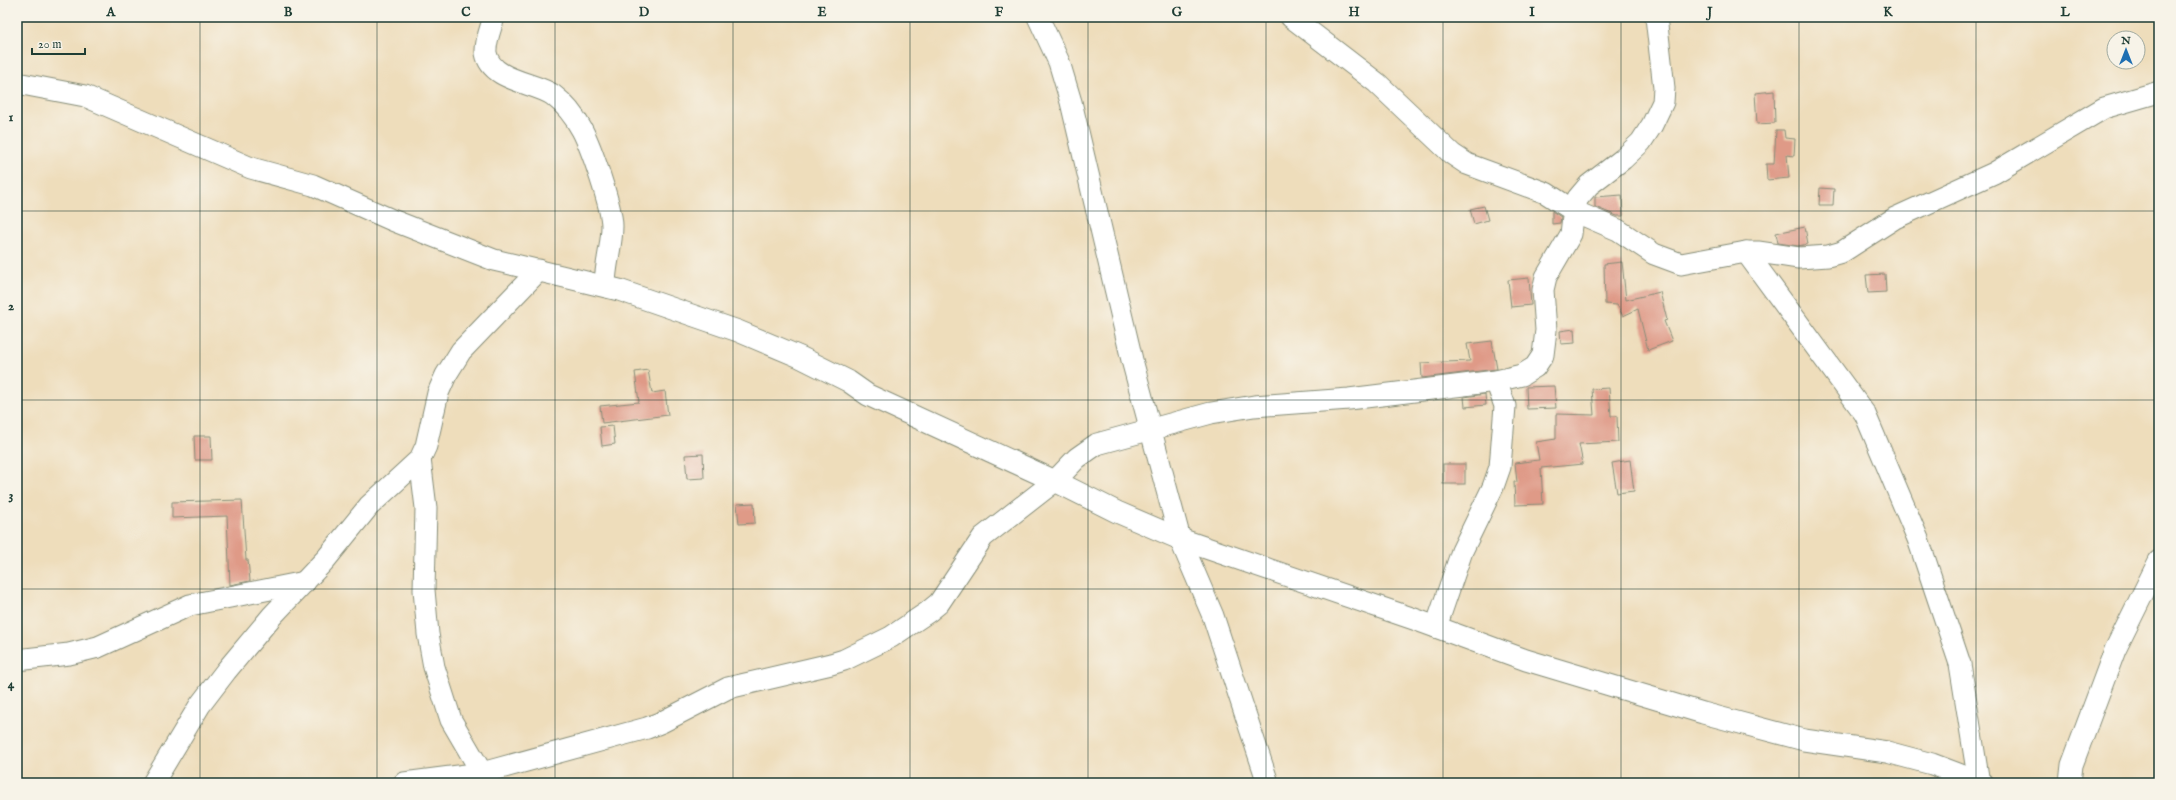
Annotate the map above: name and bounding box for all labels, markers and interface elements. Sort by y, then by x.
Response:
text: A [106,4,117,21]
text: B [284,4,293,21]
text: C [461,4,471,21]
text: D [639,4,650,21]
text: E [817,4,827,21]
text: F [995,4,1004,21]
text: G [1172,4,1183,21]
text: H [1348,4,1360,21]
text: I [1529,4,1535,21]
text: J [1705,4,1713,21]
text: K [1883,4,1893,21]
text: L [2059,4,2070,21]
scale bar [32,30,85,56]
north arrow [2106,30,2146,70]
text: N [2120,34,2131,48]
text: 20 m [38,37,61,52]
text: 1 [9,109,14,126]
text: 2 [8,298,14,315]
text: 3 [9,487,14,504]
text: 4 [8,676,15,693]

